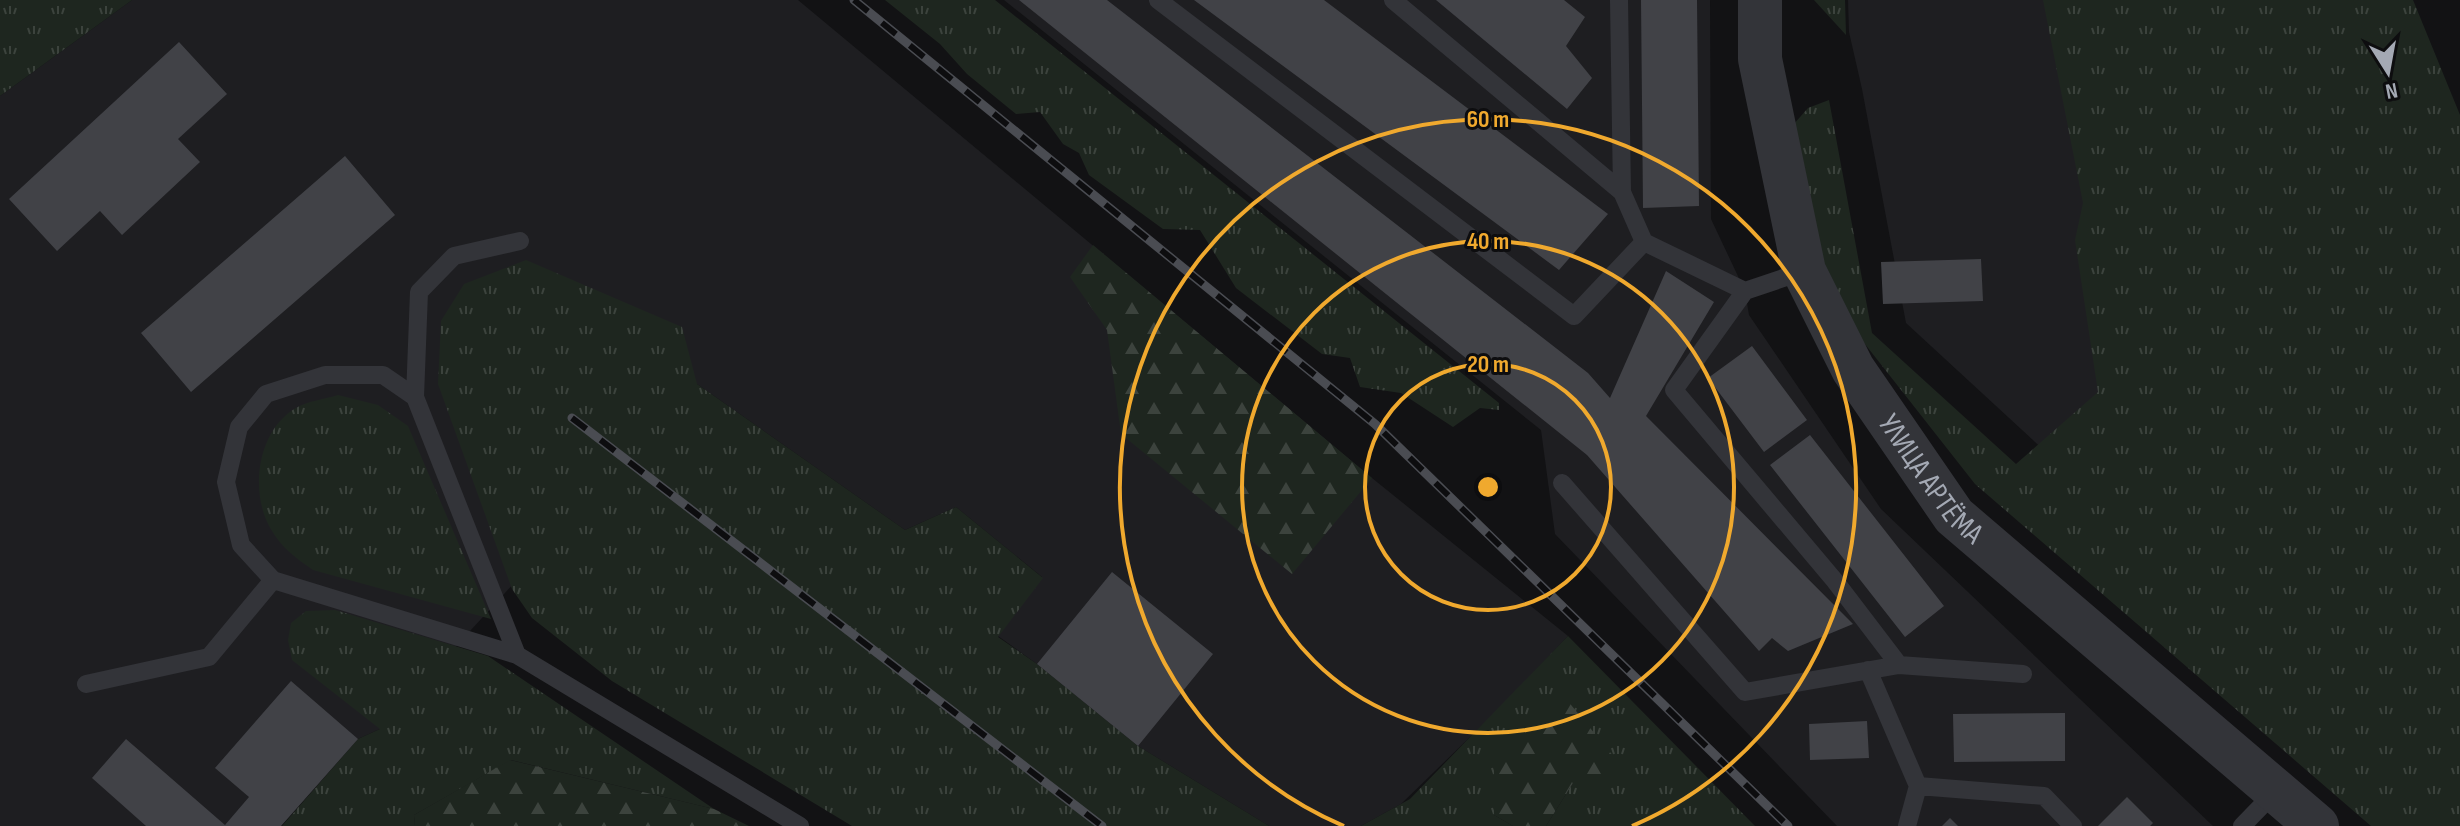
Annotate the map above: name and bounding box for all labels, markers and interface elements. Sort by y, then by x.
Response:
north arrow [2348,32,2428,112]
text: N [2383,76,2400,105]
text: 60 m [1467,105,1509,134]
text: 40 m [1467,227,1509,256]
text: 20 m [1467,350,1509,379]
street label: УЛИЦА АРТЁМА [1870,407,1990,552]
centre of rings [1474,473,1502,501]

